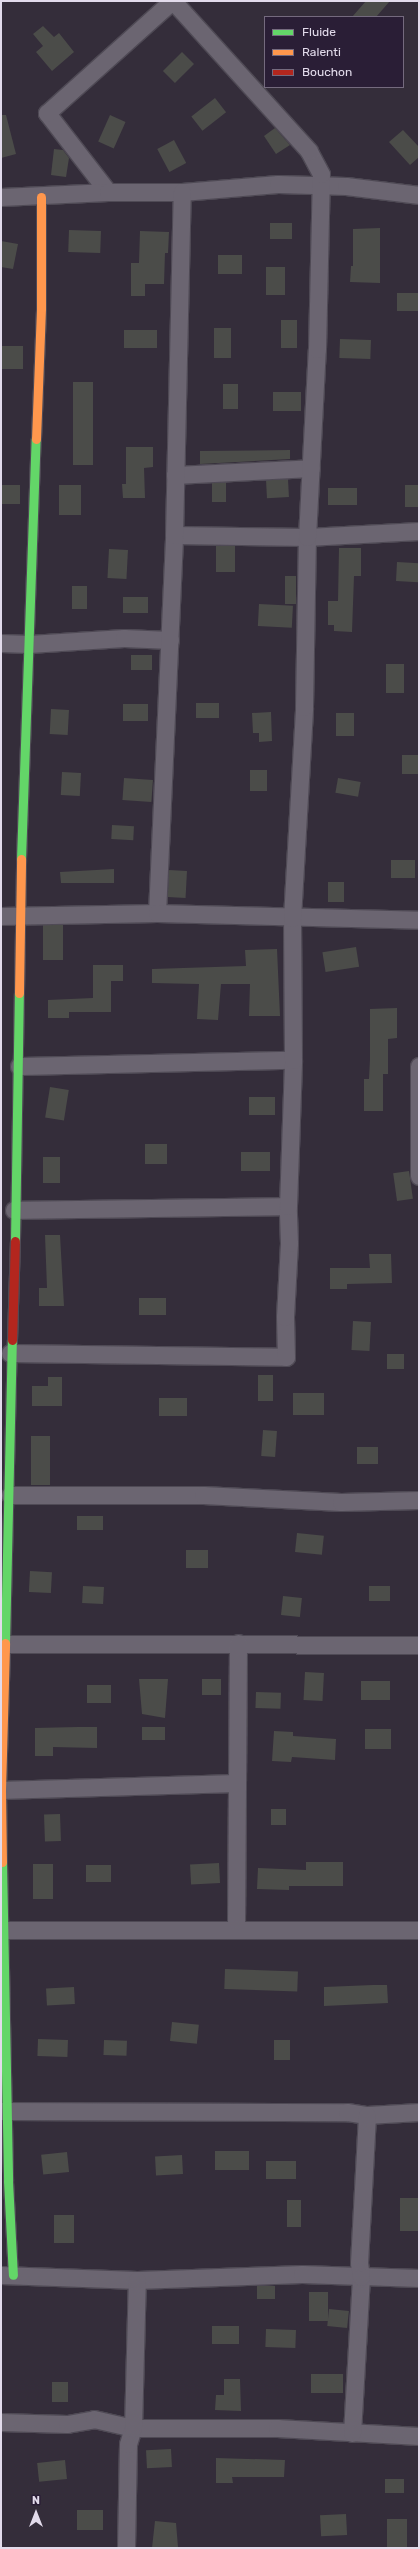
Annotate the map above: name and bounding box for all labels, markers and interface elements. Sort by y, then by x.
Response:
legend [264,16,404,88]
text: Fluide [302,25,336,39]
text: Ralenti [302,45,341,59]
text: Bouchon [302,65,352,79]
north arrow [16,2493,56,2533]
text: N [32,2494,40,2507]

